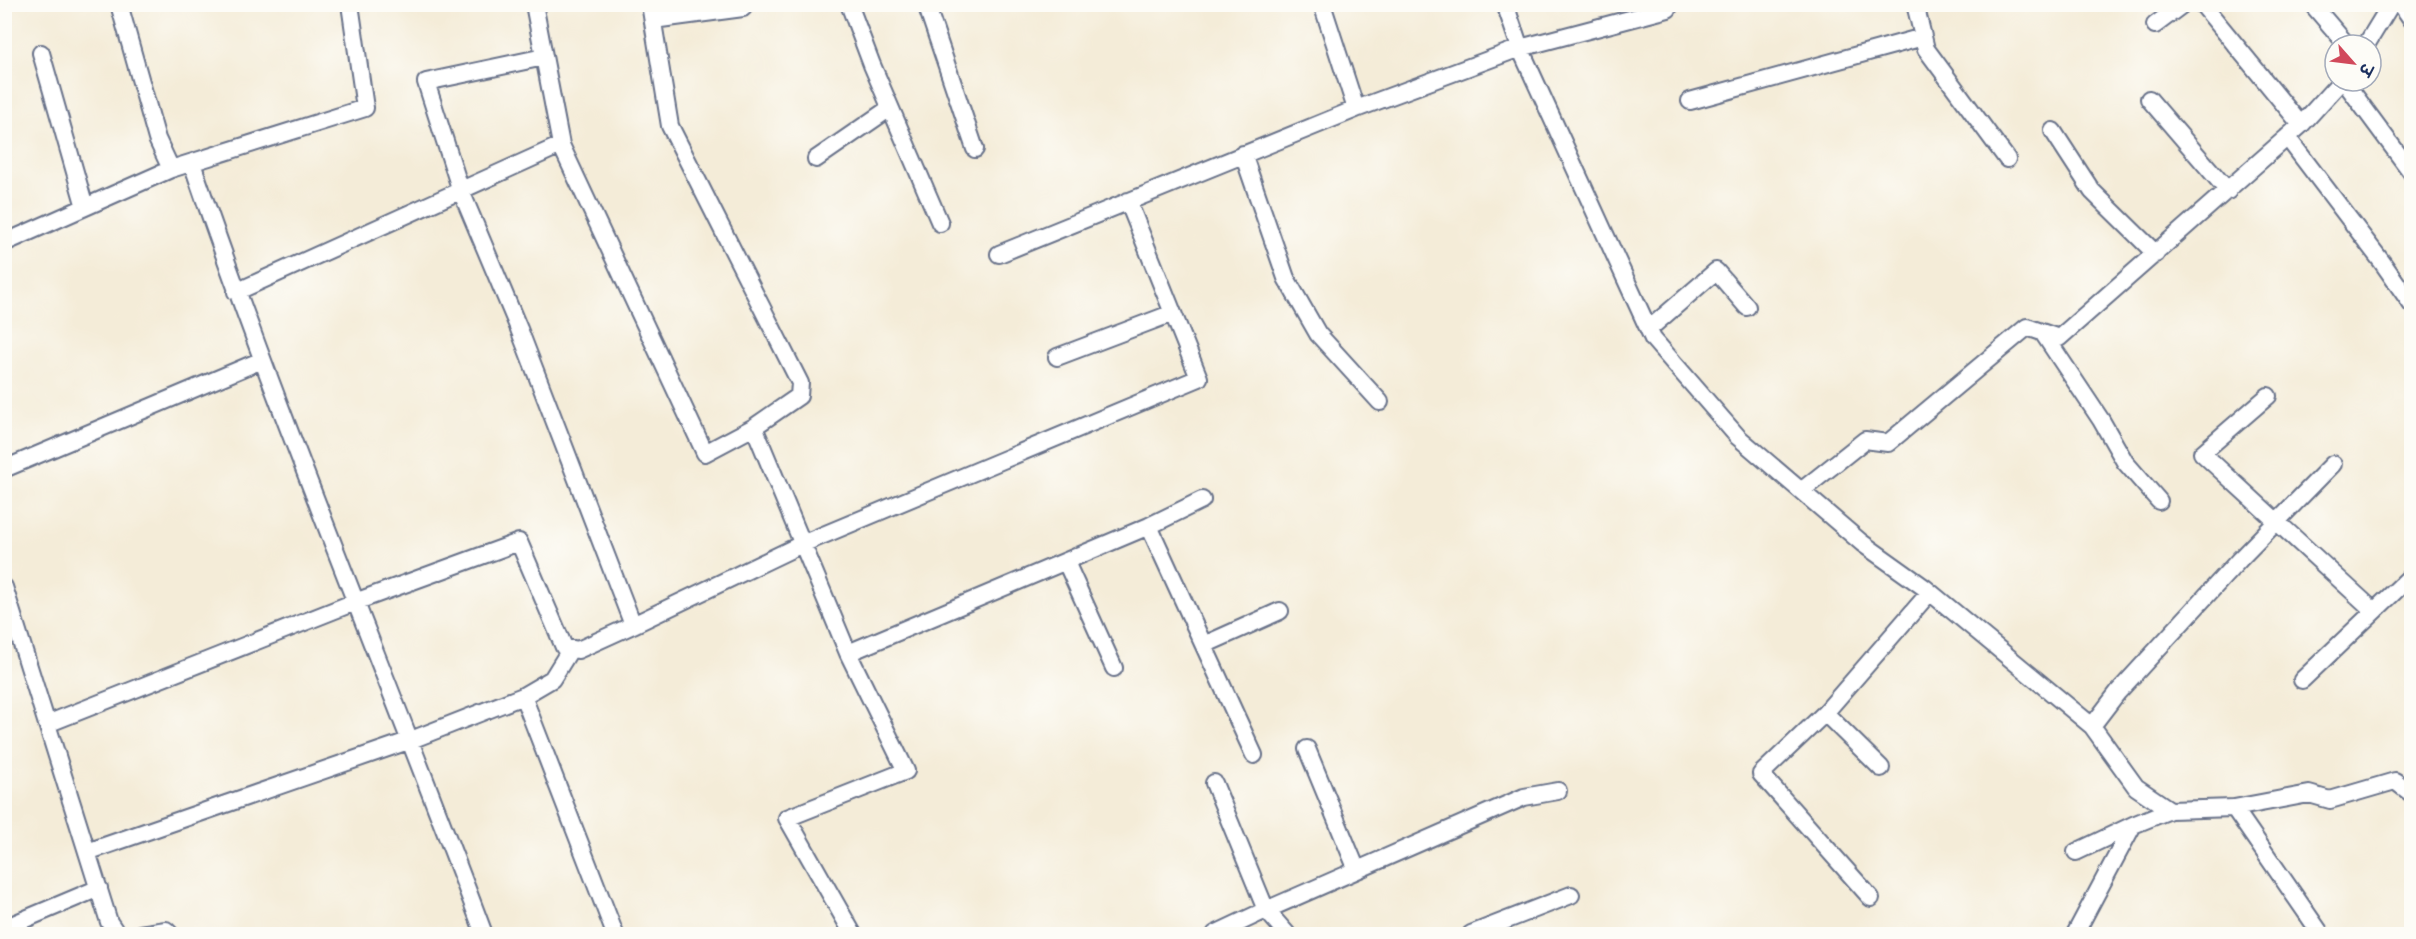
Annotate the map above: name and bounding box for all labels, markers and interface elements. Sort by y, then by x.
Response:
north arrow [2323,33,2383,93]
text: उ [2354,59,2378,80]

